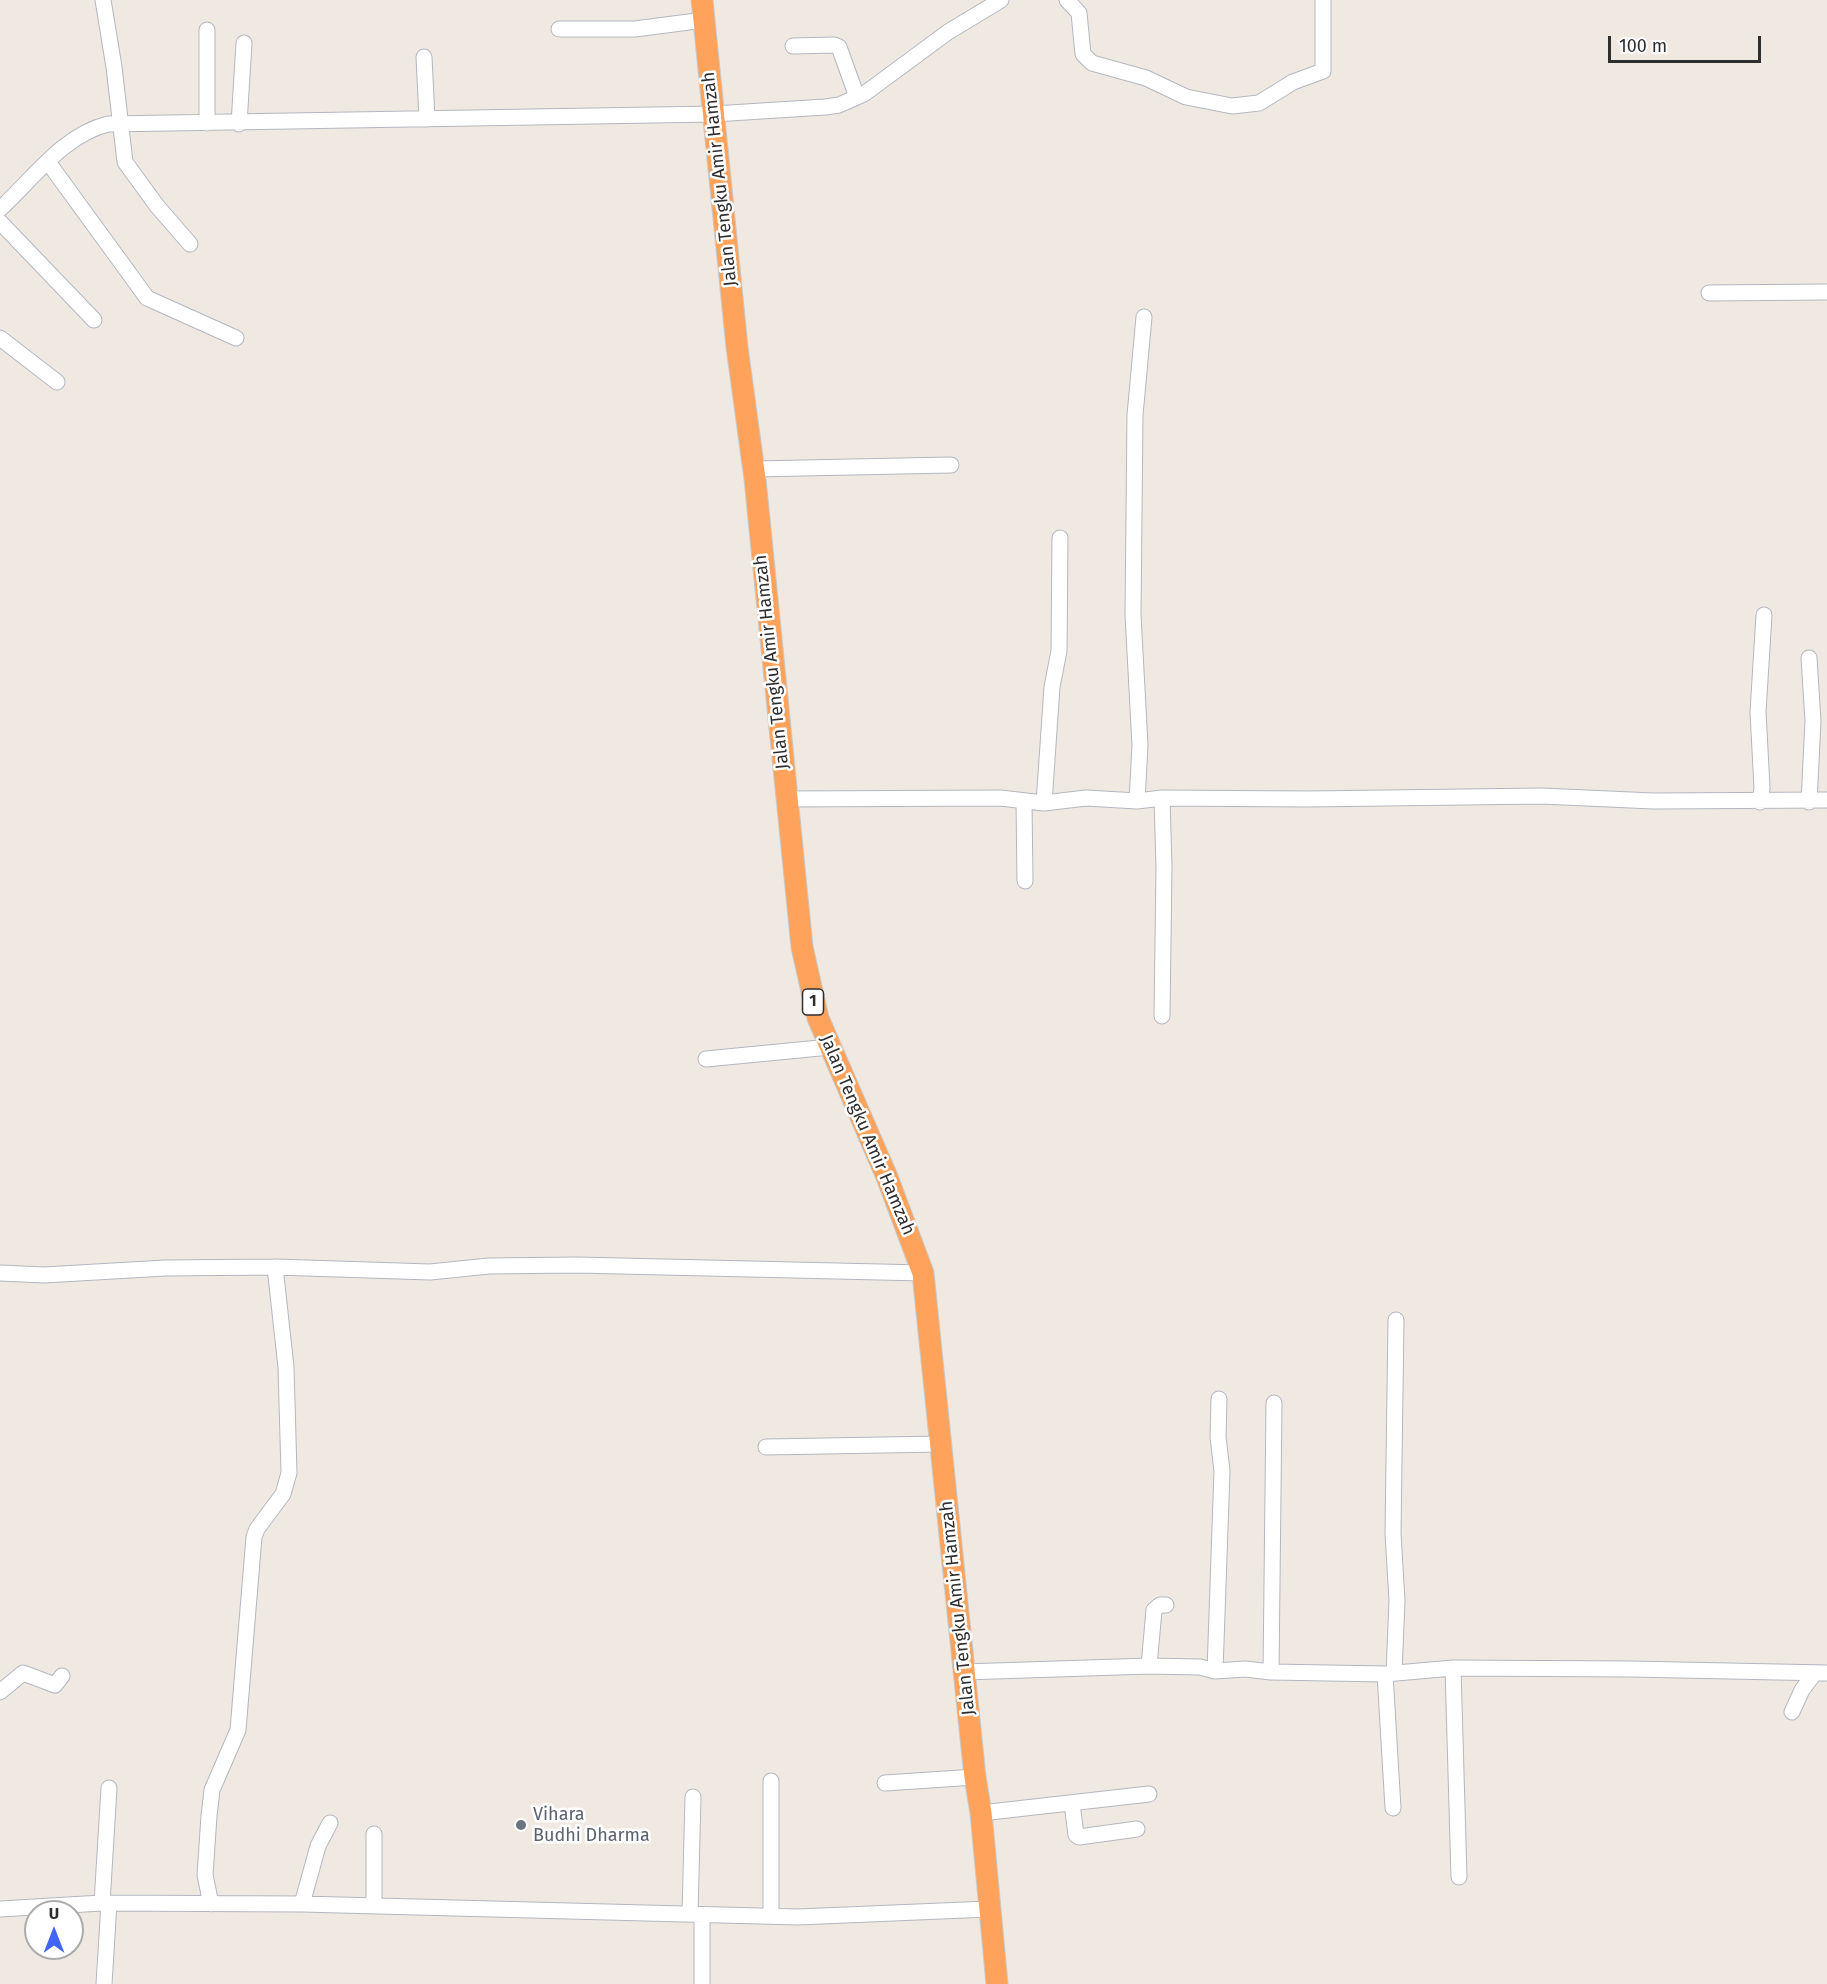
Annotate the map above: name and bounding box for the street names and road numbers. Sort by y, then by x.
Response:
street label: Jalan Tengku Amir Hamzah [698,71,742,287]
street label: Jalan Tengku Amir Hamzah [750,554,794,770]
road number: 1 [802,989,824,1015]
street label: Jalan Tengku Amir Hamzah [815,1032,919,1238]
street label: Jalan Tengku Amir Hamzah [936,1500,980,1716]

